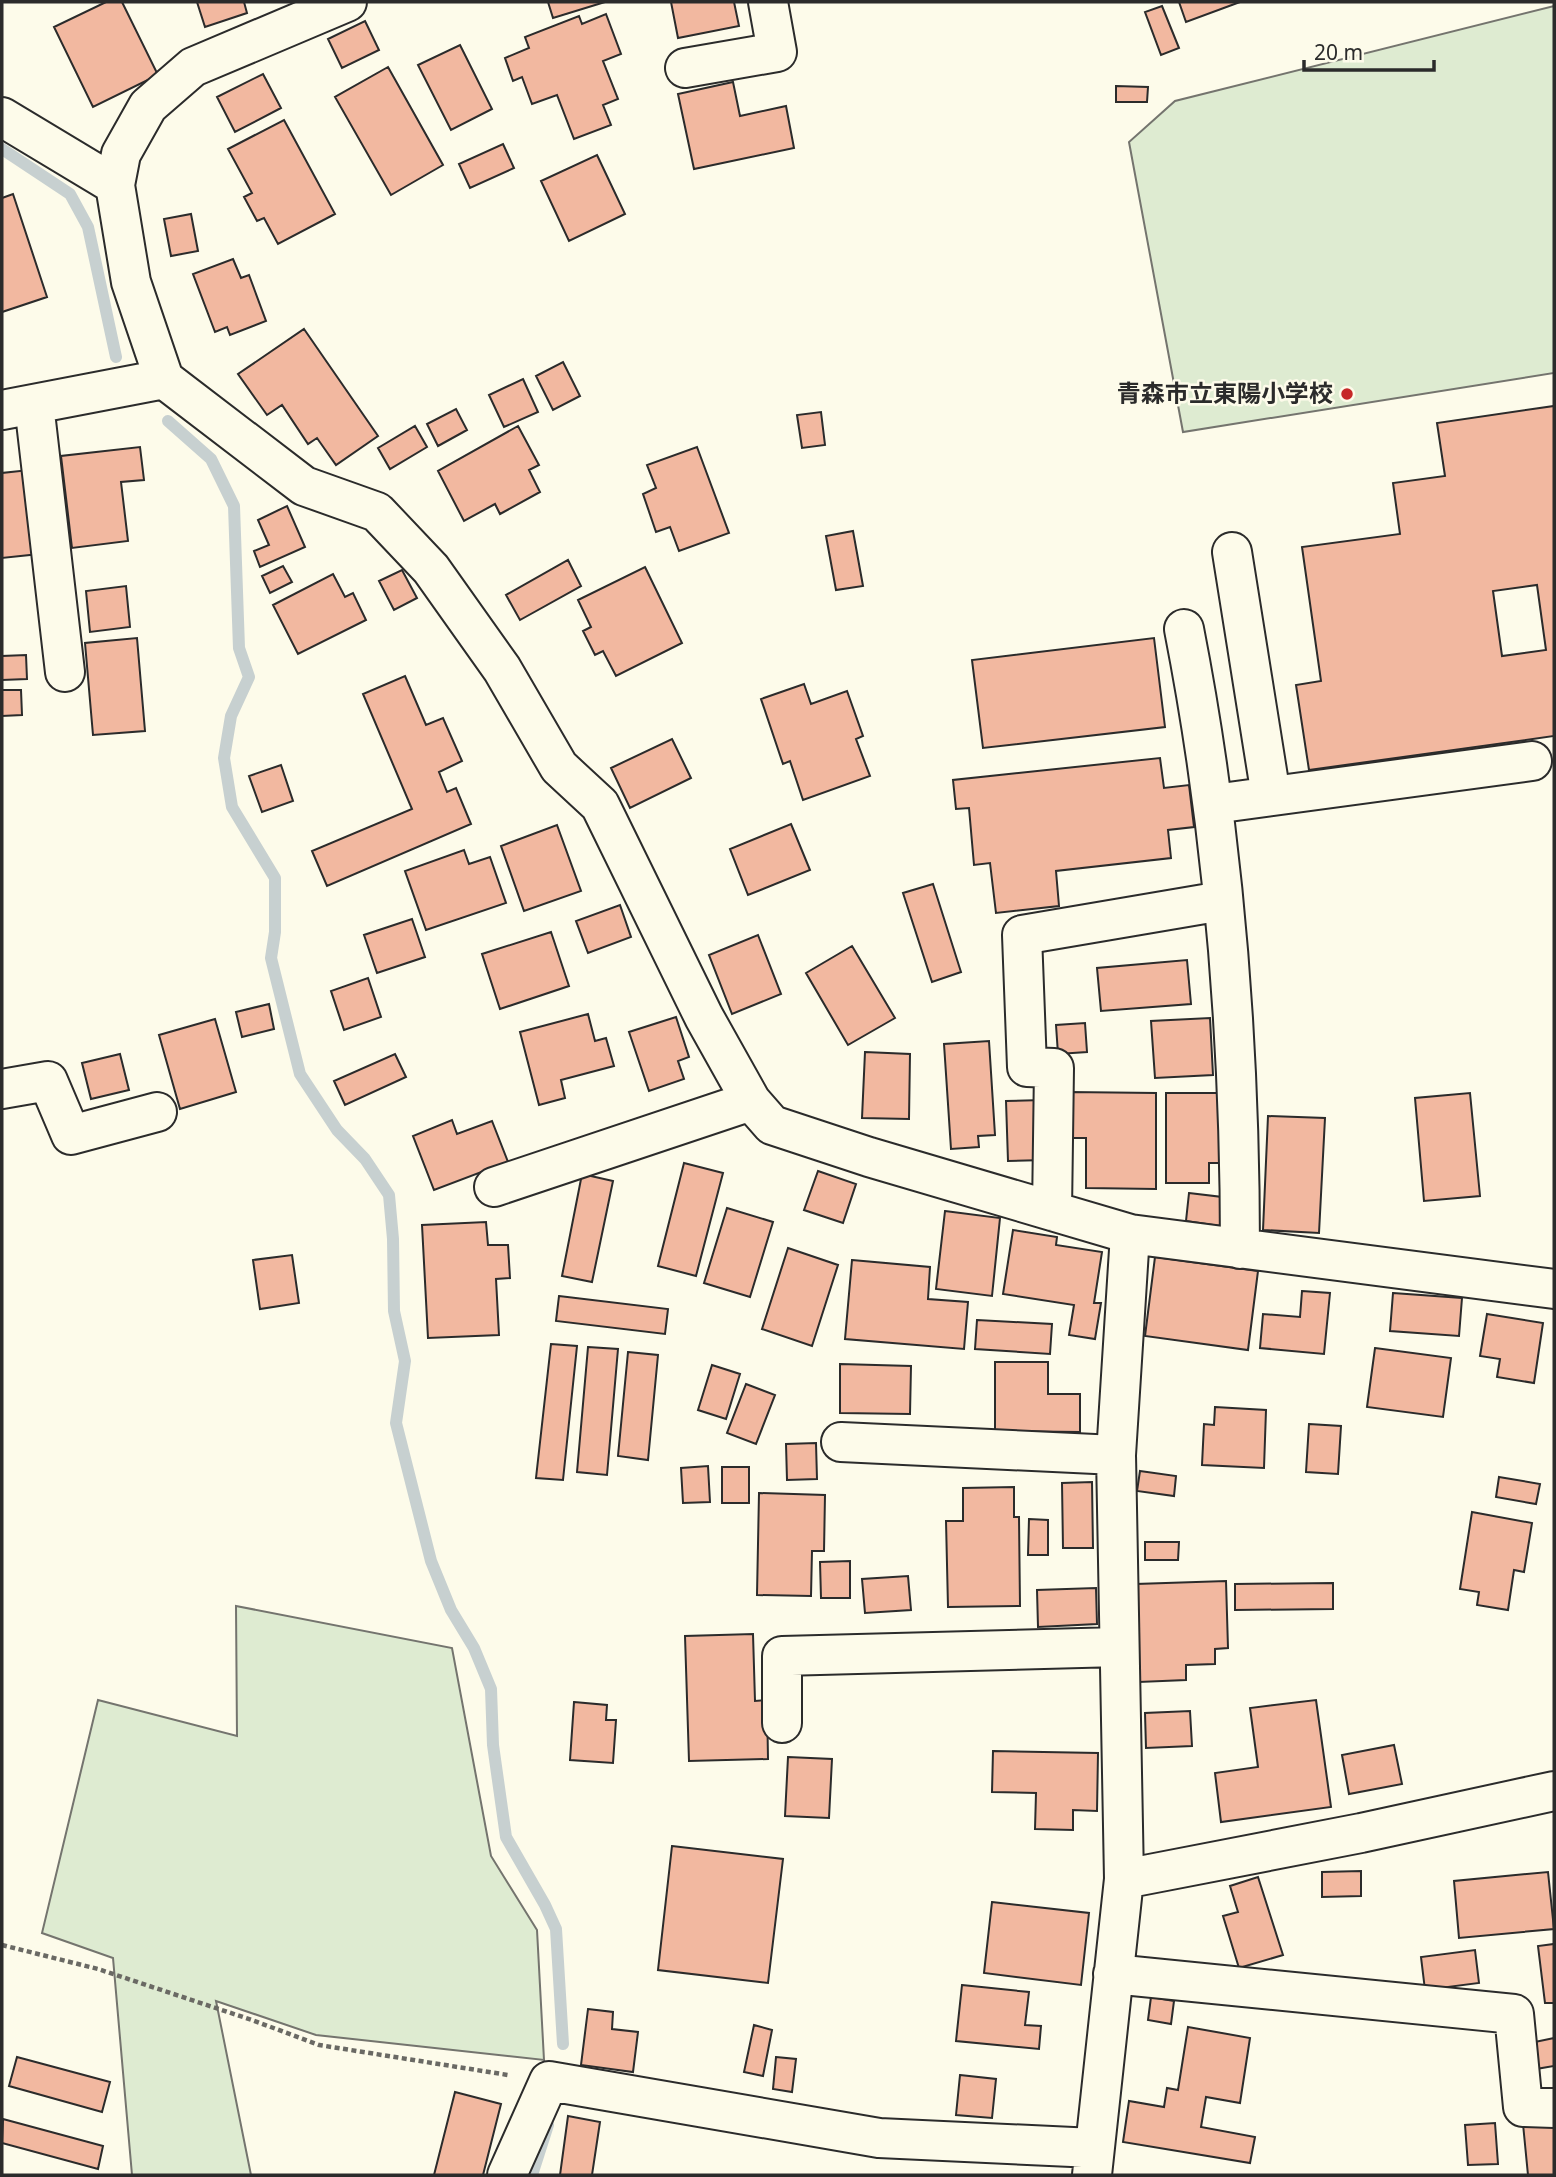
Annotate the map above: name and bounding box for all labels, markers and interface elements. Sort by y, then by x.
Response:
scale bar [1304,28,1434,72]
text: 20 m [1314,38,1363,66]
place label: 青森市立東陽小学校 [1117,376,1333,409]
marker: 青森市立東陽小学校 [1339,386,1355,402]

